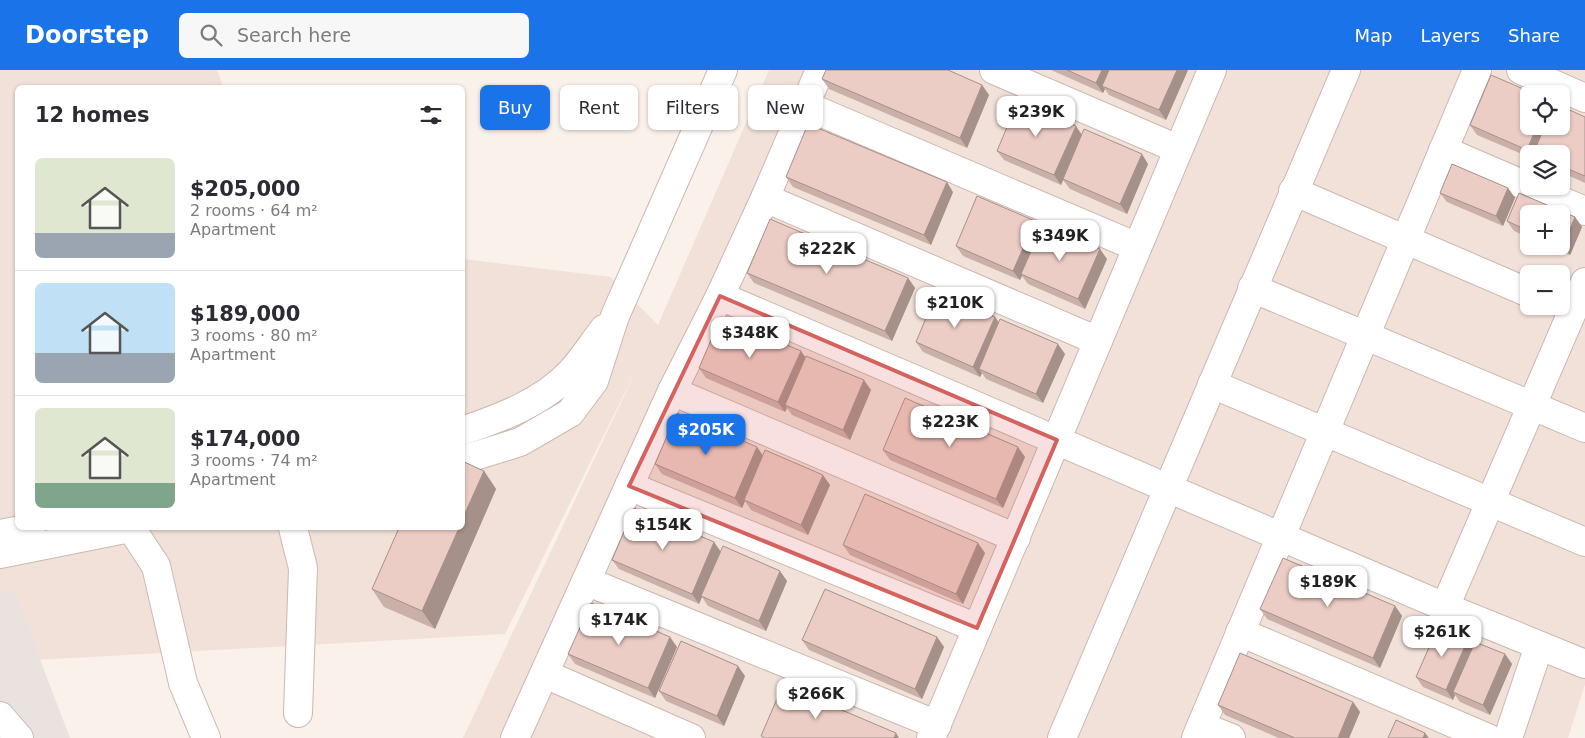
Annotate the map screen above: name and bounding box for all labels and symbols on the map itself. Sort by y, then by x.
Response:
pin: $239K [1001,96,1071,138]
pin: $349K [1025,220,1095,262]
pin: $222K [792,232,862,275]
pin: $210K [920,286,990,329]
pin: $348K [715,316,785,359]
pin: $223K [915,406,985,448]
pin: $205K [671,414,741,456]
pin: $154K [628,508,698,551]
pin: $189K [1293,566,1363,608]
pin: $174K [584,604,654,646]
pin: $261K [1407,616,1477,658]
pin: $266K [781,678,851,720]

